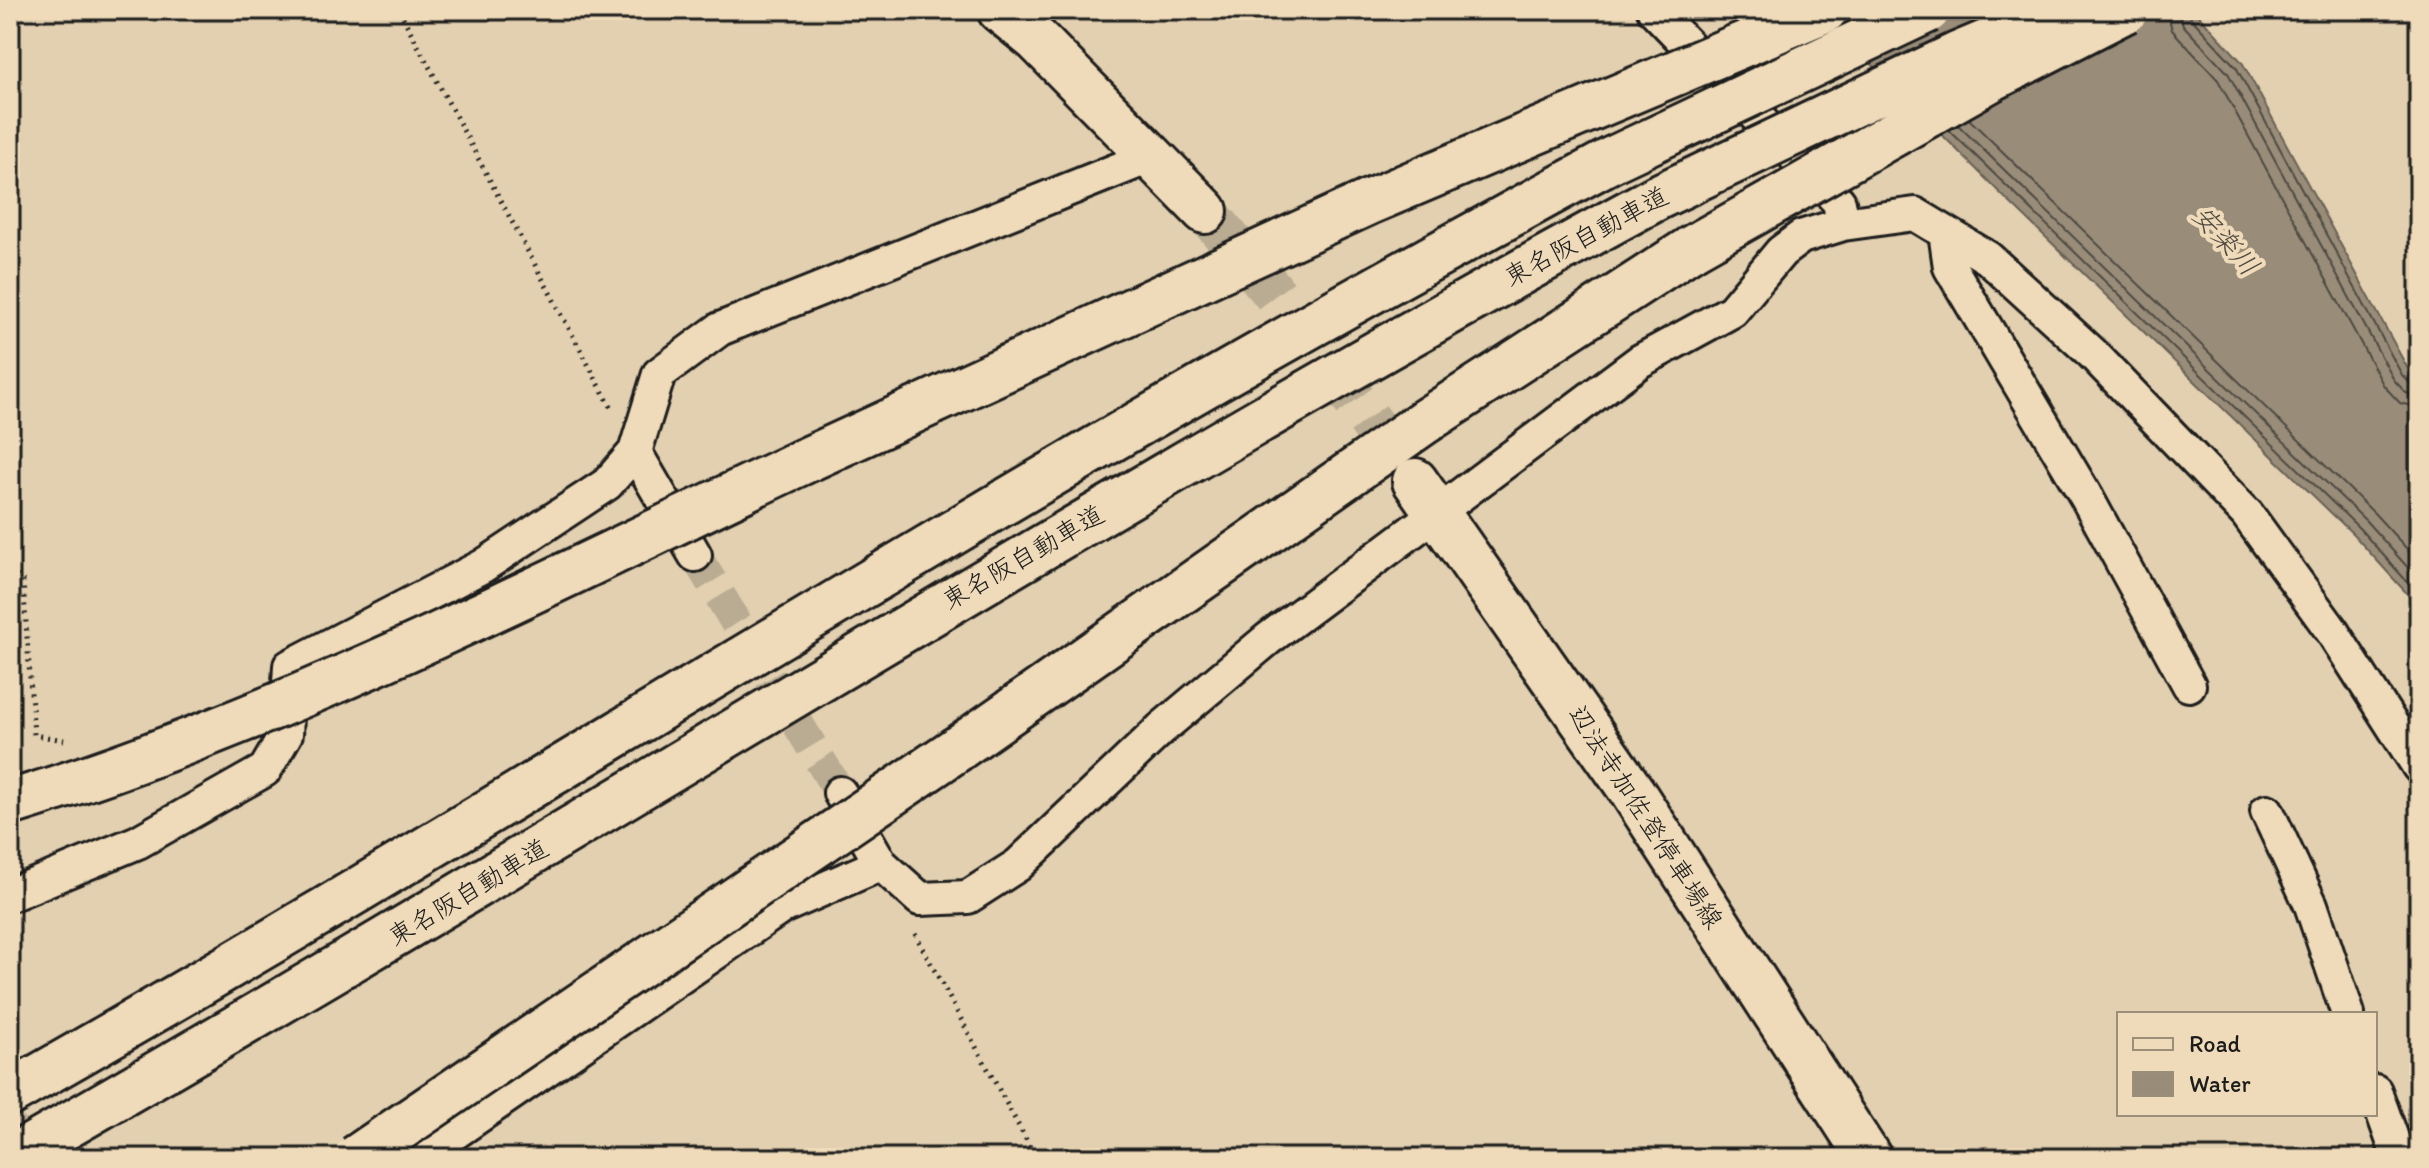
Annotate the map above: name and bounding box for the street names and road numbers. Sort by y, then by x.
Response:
street label: 東名阪自動車道 [1498,179,1674,293]
street label: 東名阪自動車道 [936,498,1110,616]
street label: 辺法寺加佐登停車場線 [1562,699,1730,935]
street label: 東名阪自動車道 [382,831,554,953]

